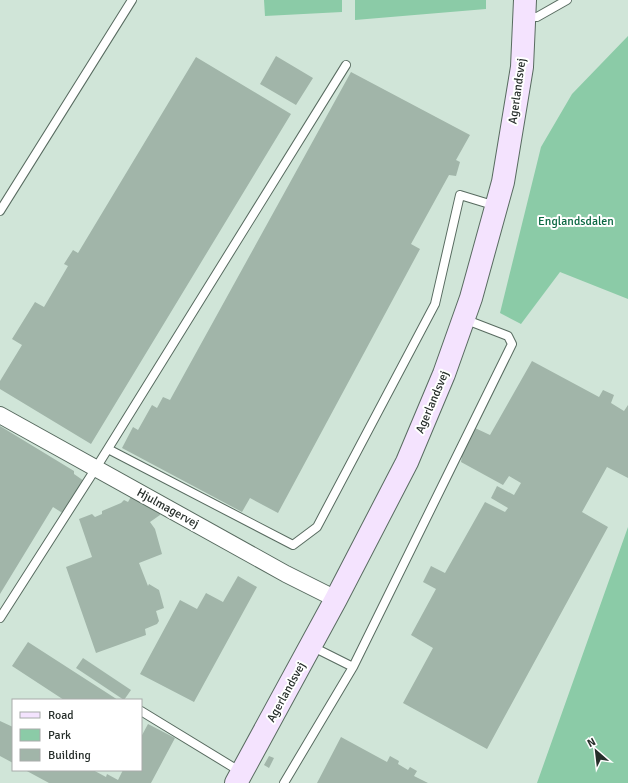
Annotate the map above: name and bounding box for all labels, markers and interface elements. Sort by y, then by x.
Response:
street label: Agerlandsvej [505,57,530,125]
park label: Englandsdalen [538,214,614,229]
street label: Agerlandsvej [413,369,452,436]
street label: Hjulmagervej [134,485,202,532]
street label: Agerlandsvej [264,660,309,725]
legend [12,699,142,771]
text: Road [48,708,74,723]
text: Park [48,728,71,743]
north arrow [576,731,616,771]
text: N [585,735,598,750]
text: Building [48,748,91,763]

